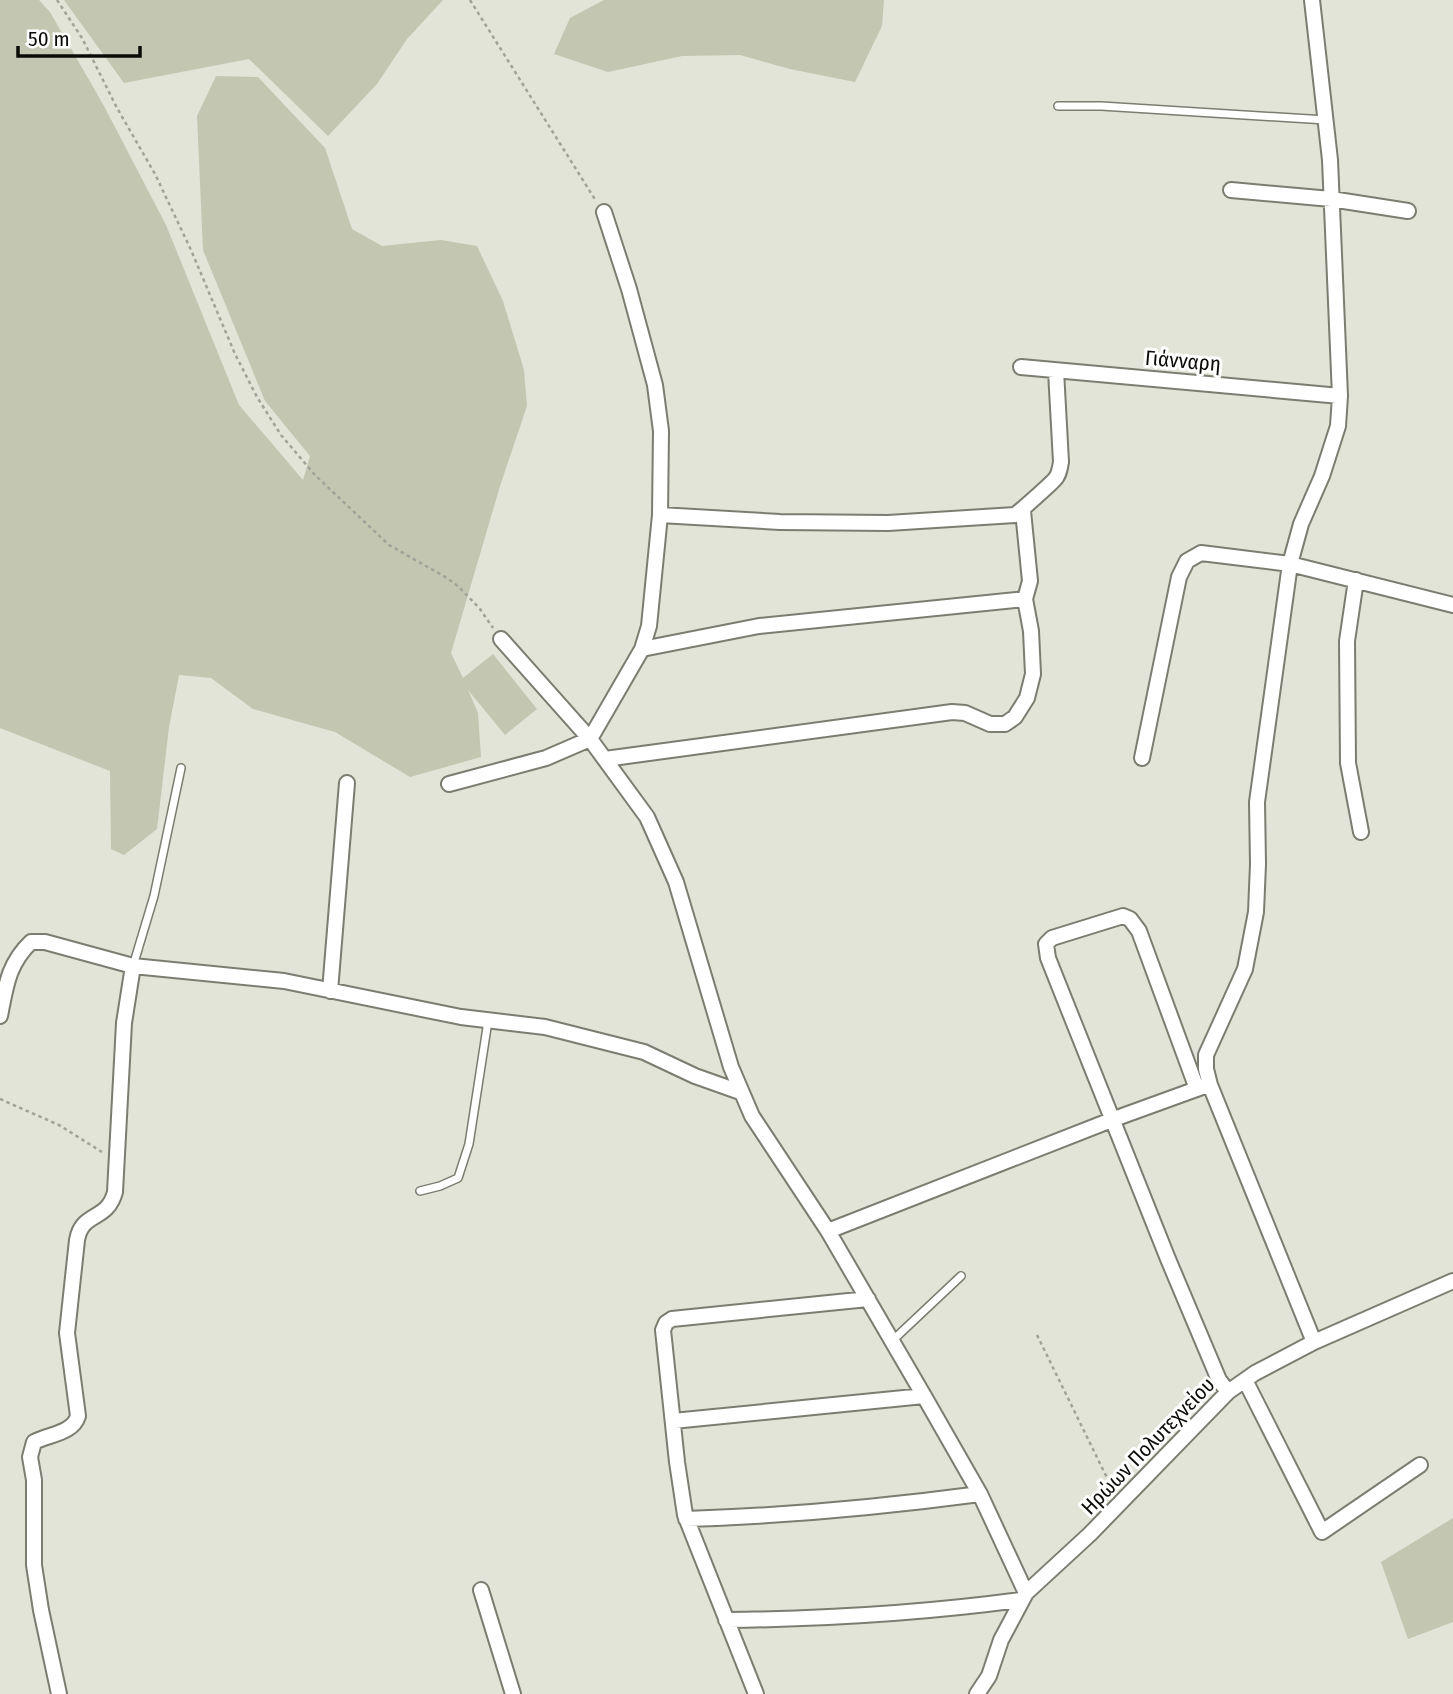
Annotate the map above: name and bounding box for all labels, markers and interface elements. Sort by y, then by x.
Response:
scale bar [18,14,140,58]
text: 50 m [28,26,70,52]
street label: Γιάνναρη [1144,345,1222,377]
street label: Ηρώων Πολυτεχνείου [1076,1372,1220,1520]

